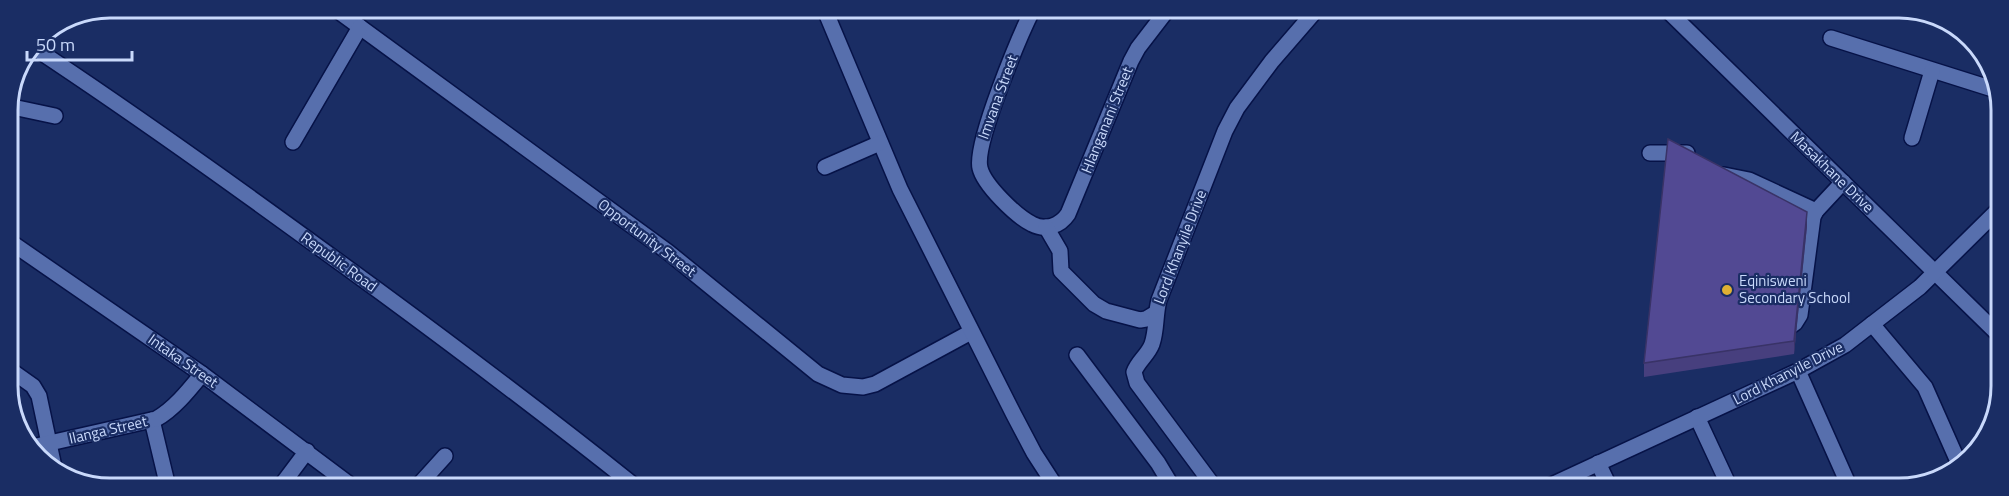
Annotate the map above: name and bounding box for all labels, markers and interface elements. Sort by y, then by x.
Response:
scale bar [27,24,132,62]
text: 50 m [36,31,75,58]
street label: Imvana Street [972,51,1024,142]
street label: Hlanganani Street [1075,62,1139,177]
street label: Masakhane Drive [1785,125,1880,218]
street label: Lord Khanyile Drive [1147,186,1212,307]
street label: Opportunity Street [593,193,702,283]
street label: Republic Road [296,226,382,297]
place label: Eqinisweni Secondary School [1739,269,1850,309]
marker: Eqinisweni Secondary School [1720,283,1734,297]
street label: Intaka Street [143,328,224,394]
street label: Lord Khanyile Drive [1729,335,1847,410]
street label: Ilanga Street [66,409,150,450]

